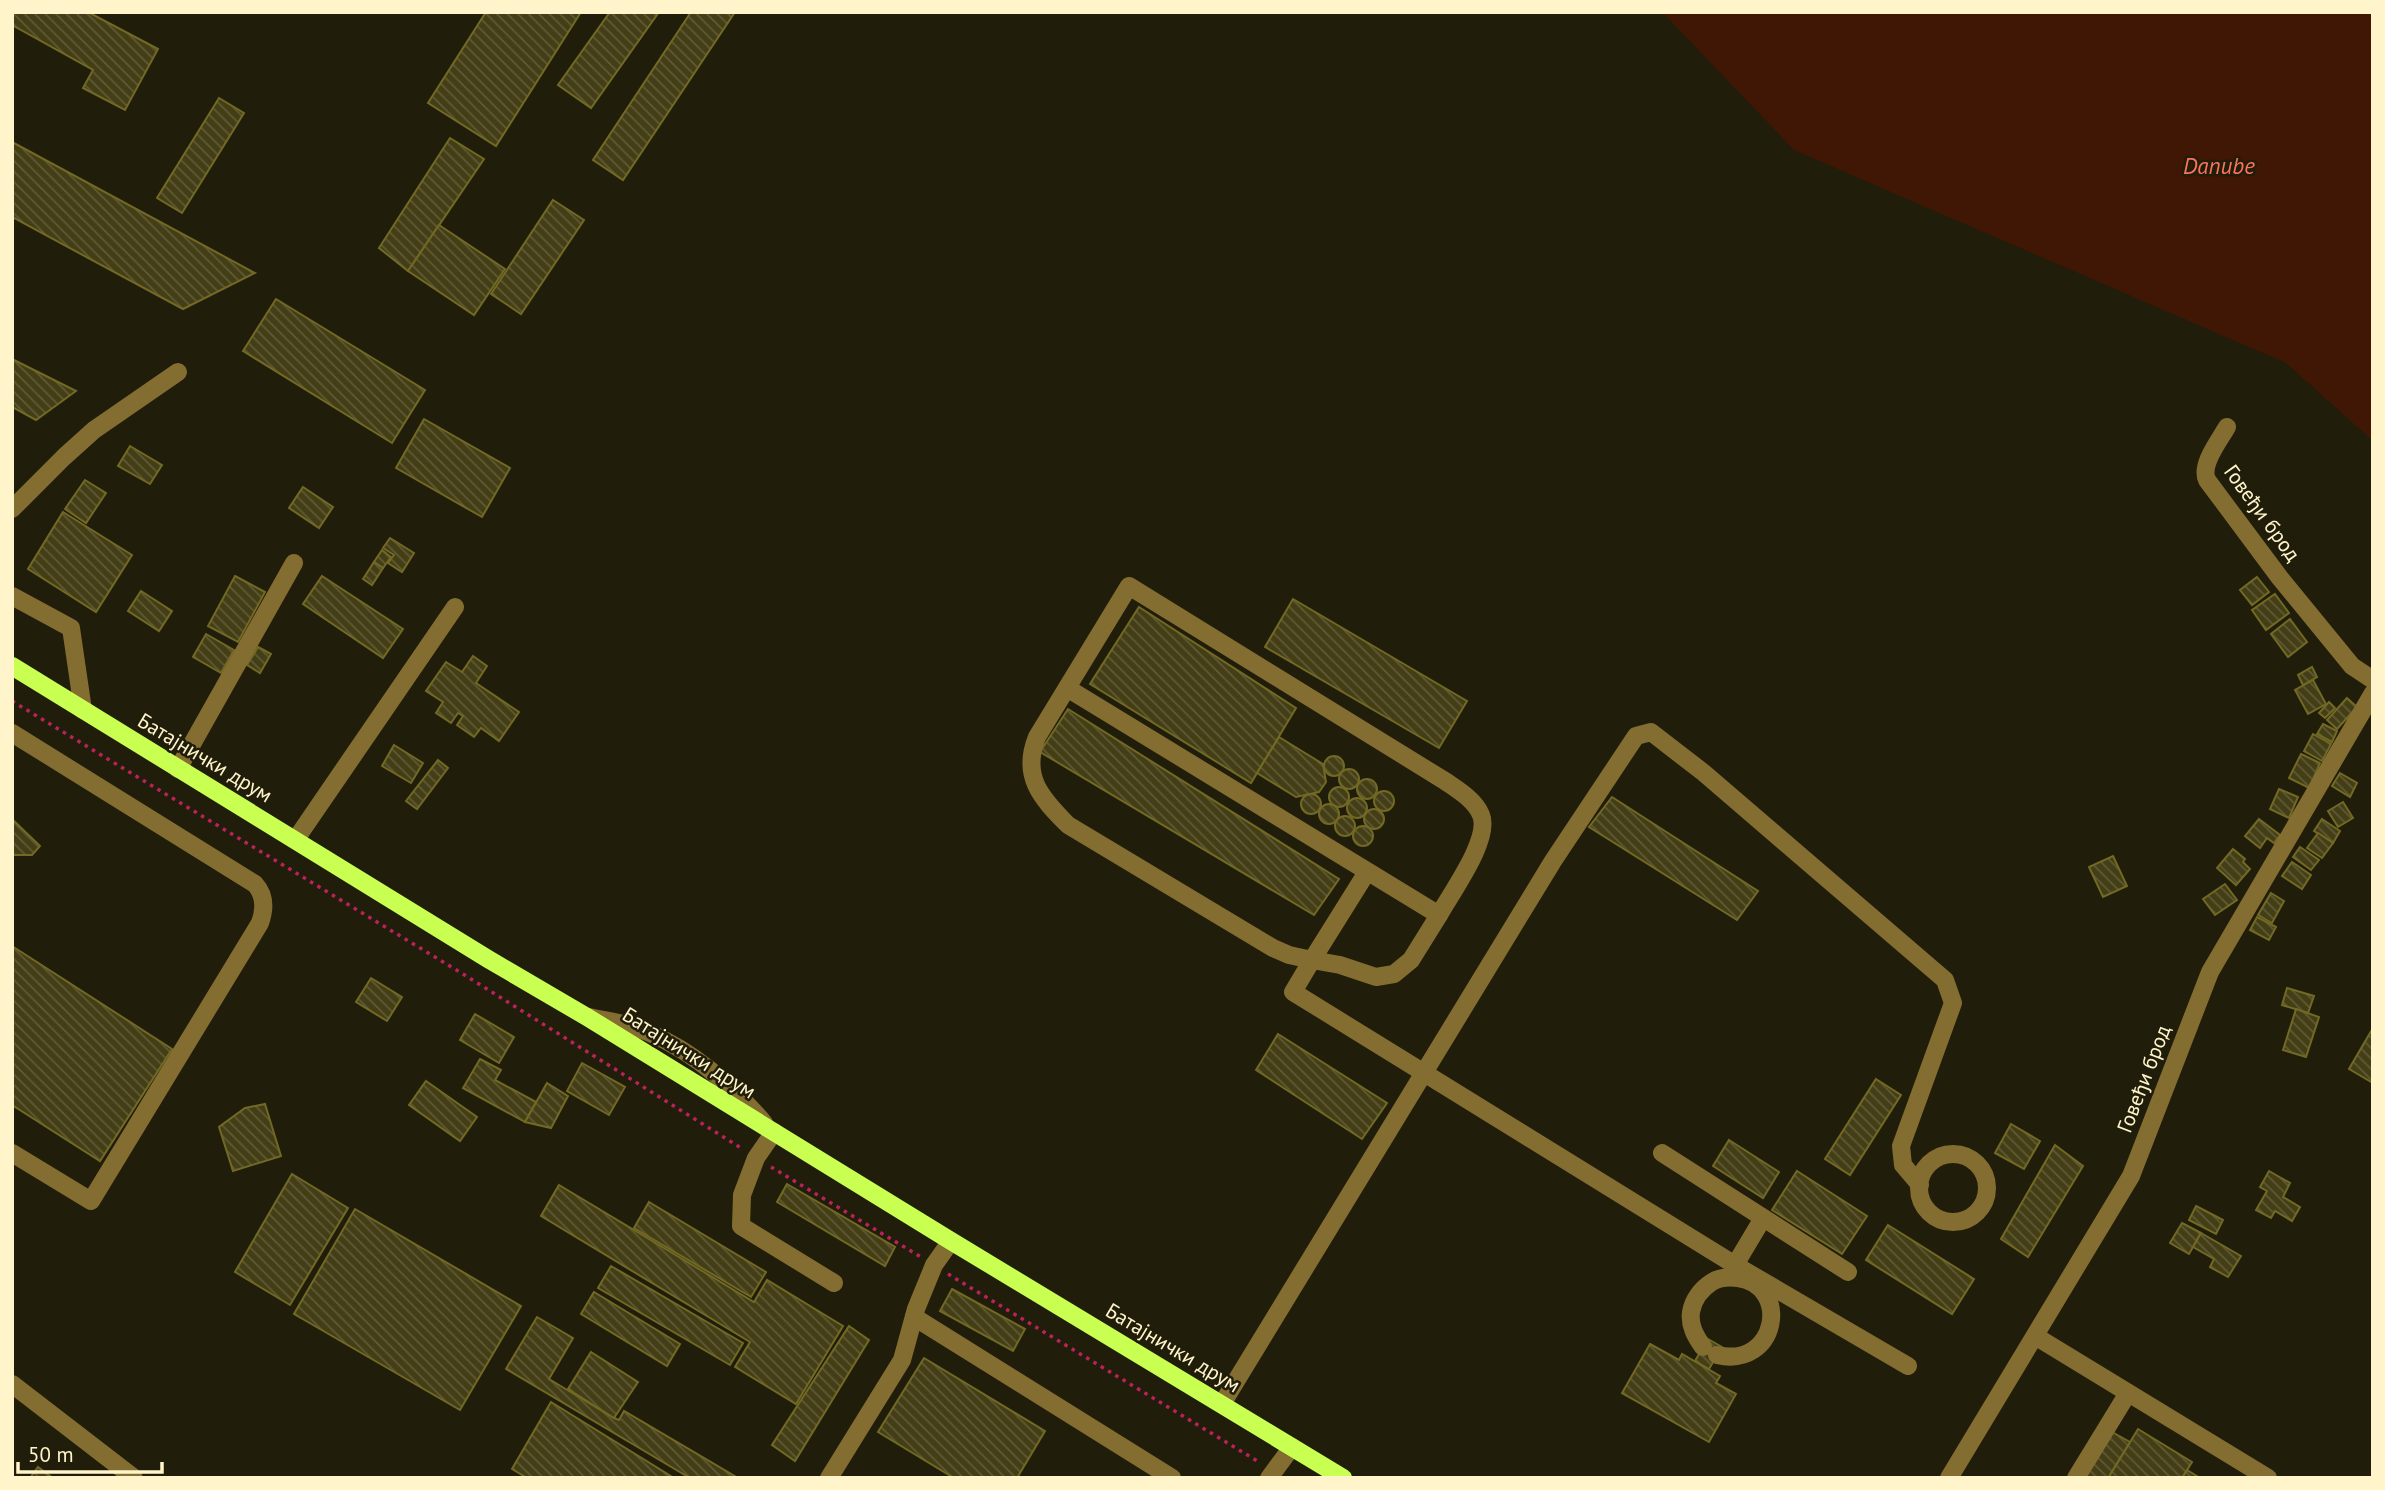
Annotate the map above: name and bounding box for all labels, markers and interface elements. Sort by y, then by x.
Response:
water label: Danube [2183,151,2255,180]
street label: Говеђи брод [2218,459,2307,566]
street label: Батајнички друм [133,707,278,808]
street label: Батајнички друм [618,1001,761,1104]
street label: Говеђи брод [2111,1021,2176,1136]
street label: Батајнички друм [1101,1297,1246,1398]
scale bar [18,1430,161,1474]
text: 50 m [28,1441,74,1468]

